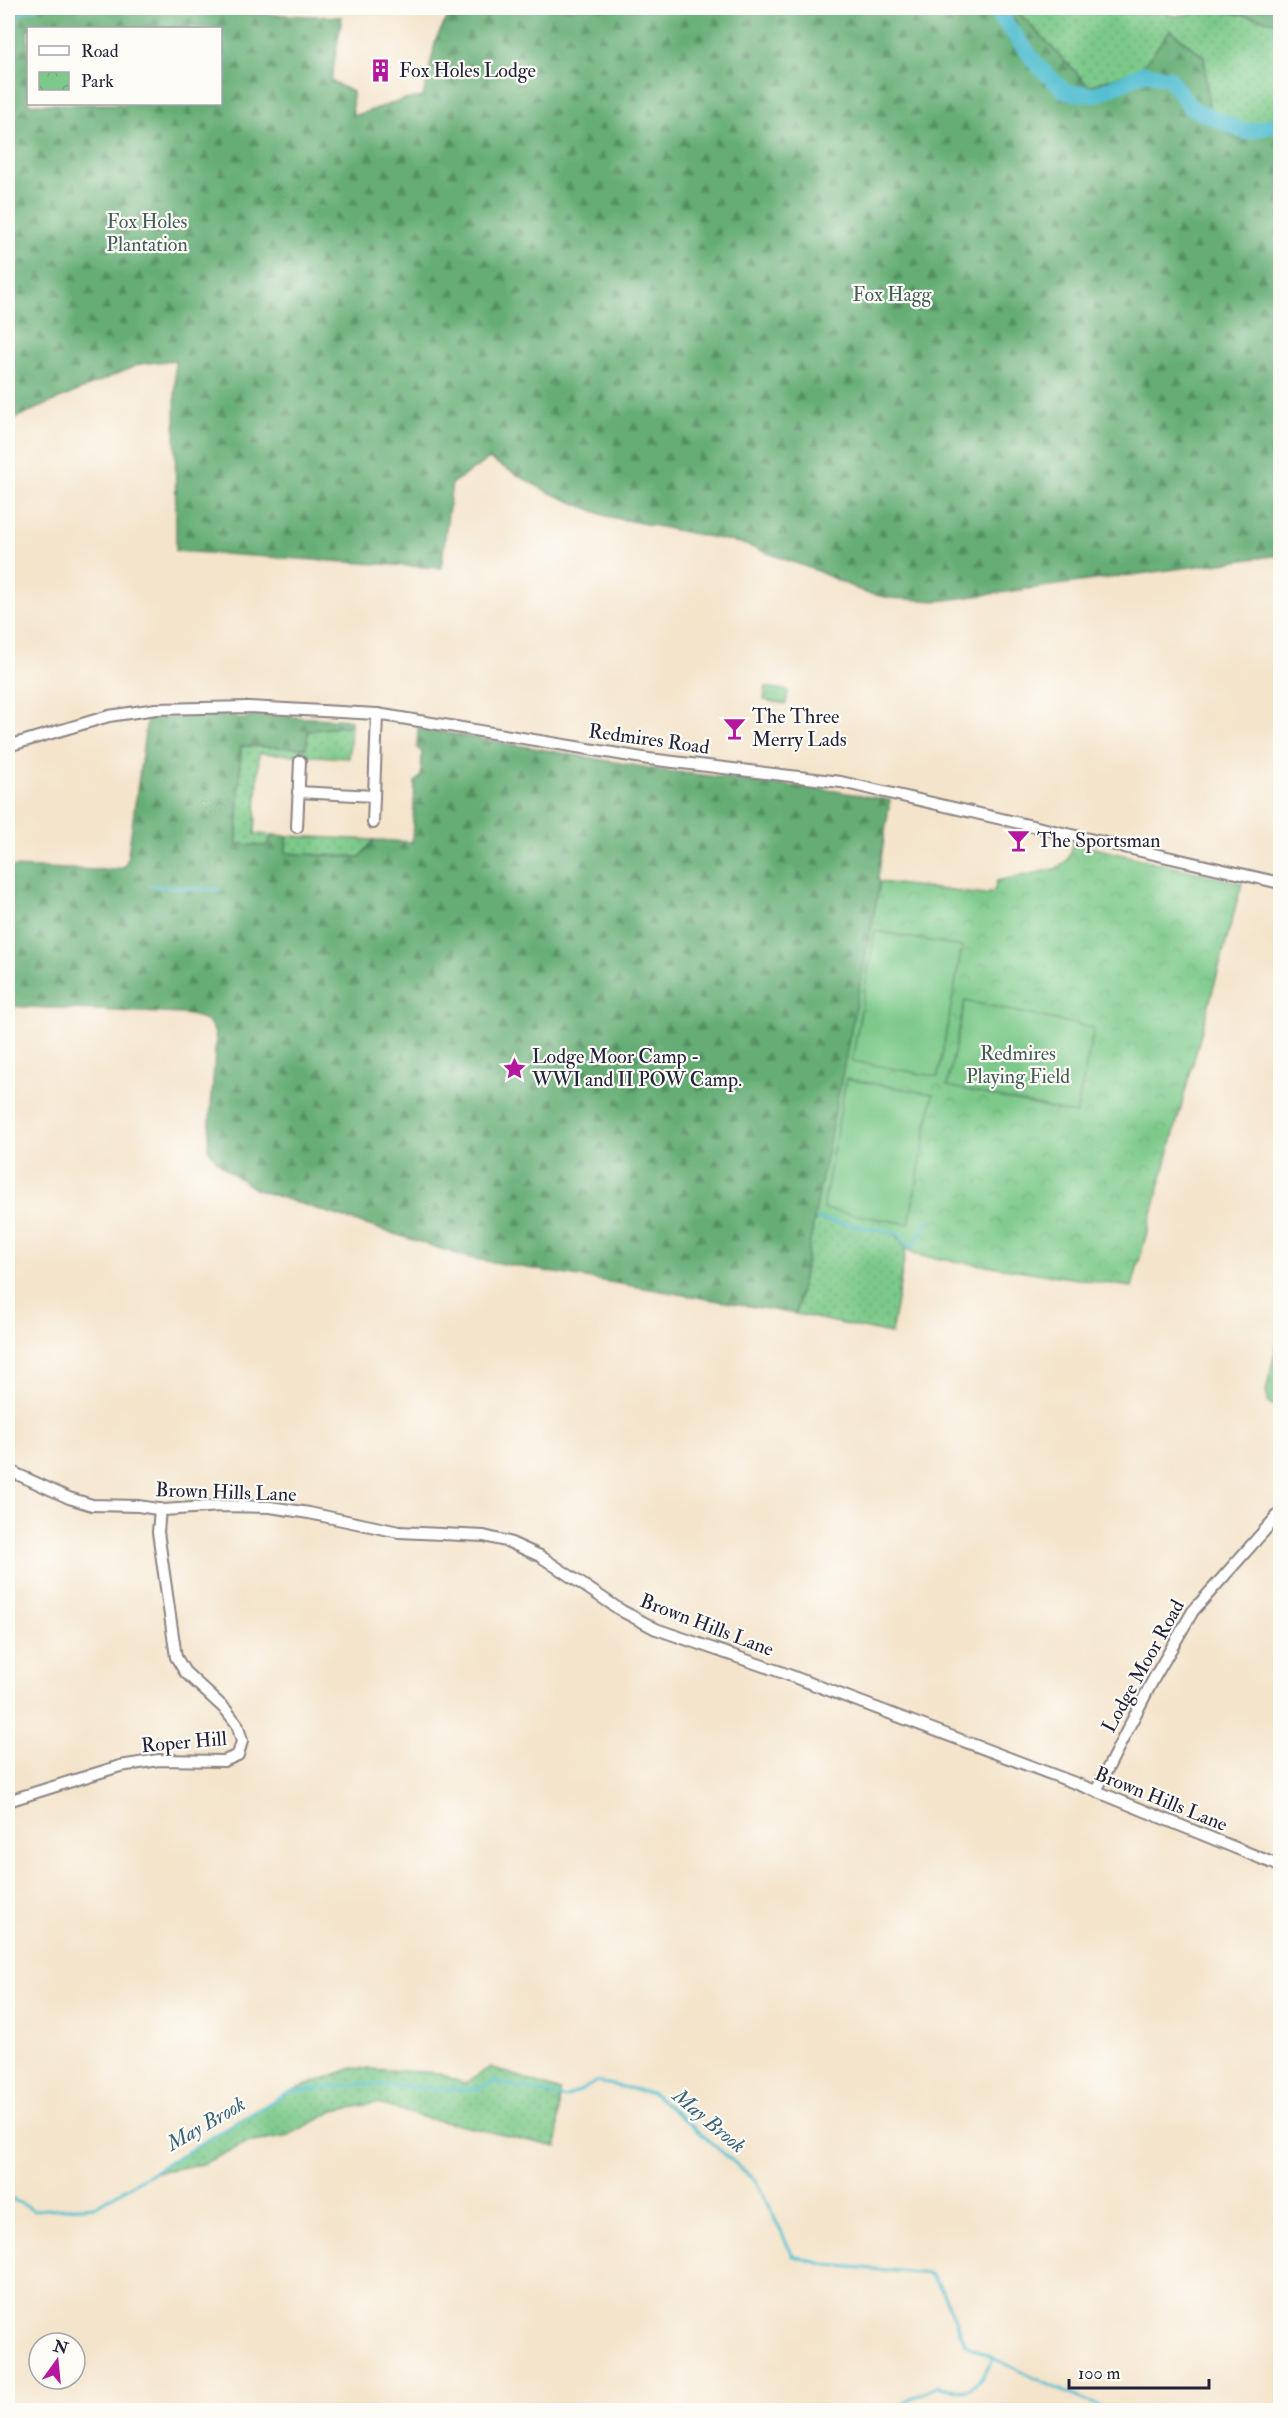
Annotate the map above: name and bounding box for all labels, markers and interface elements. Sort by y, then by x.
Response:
legend [27,27,222,105]
text: Road [81,40,119,63]
building icon: Fox Holes Lodge [368,57,394,83]
place label: Fox Holes Lodge [399,58,536,83]
text: Park [81,70,114,93]
park label: Fox Holes Plantation [106,209,188,257]
park label: Fox Hagg [853,282,933,307]
place label: The Three Merry Lads [752,704,847,752]
bar icon: The Three Merry Lads [721,715,747,741]
street label: Redmires Road [587,718,711,760]
bar icon: The Sportsman [1006,827,1032,853]
place label: The Sportsman [1037,828,1161,854]
park label: Redmires Playing Field [966,1041,1070,1089]
place label: Lodge Moor Camp - WWI and II POW Camp. [531,1044,742,1093]
place icon: Lodge Moor Camp - WWI and II POW Camp. [501,1055,527,1081]
street label: Brown Hills Lane [155,1477,297,1507]
street label: Brown Hills Lane [637,1588,777,1662]
street label: Lodge Moor Road [1096,1595,1190,1737]
street label: Roper Hill [140,1726,228,1759]
street label: Brown Hills Lane [1091,1761,1231,1837]
water label: May Brook [666,2081,751,2159]
water label: May Brook [160,2091,250,2158]
north arrow [27,2331,87,2391]
text: N [50,2336,71,2359]
scale bar [1069,2352,1208,2390]
text: 100 m [1078,2362,1121,2385]

